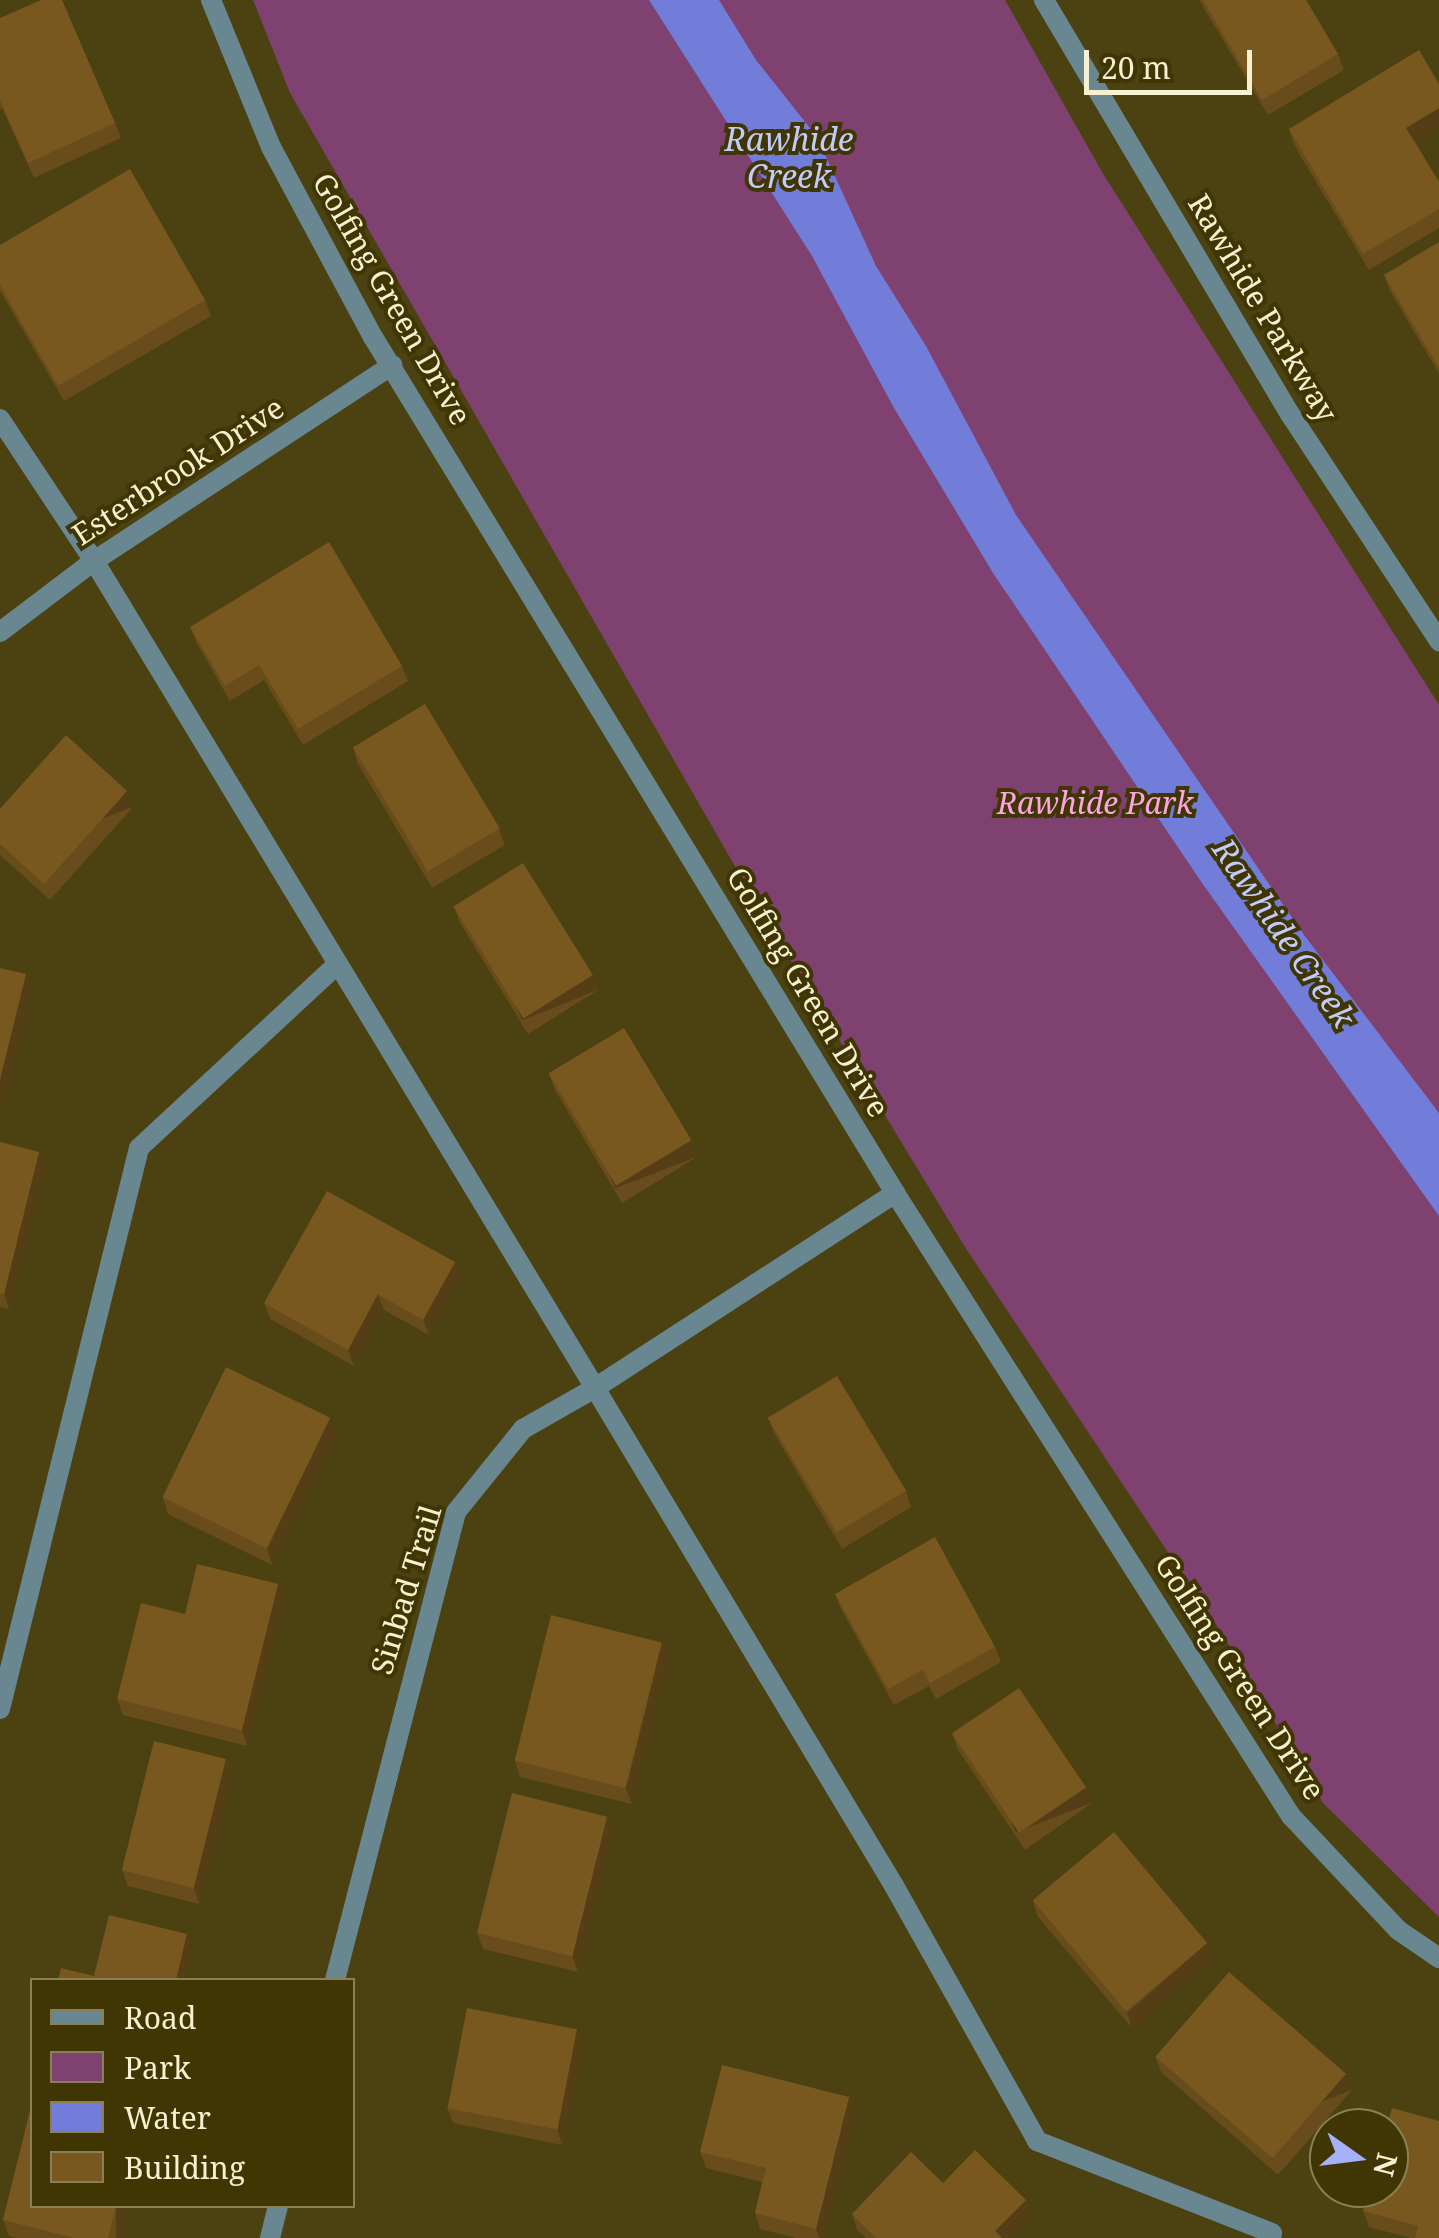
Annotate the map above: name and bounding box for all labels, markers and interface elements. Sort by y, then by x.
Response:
scale bar [1089,30,1256,92]
text: 20 m [1101,47,1171,88]
water label: Rawhide Creek [724,121,854,196]
street label: Golfing Green Drive [305,167,479,431]
street label: Rawhide Parkway [1181,188,1345,428]
street label: Esterbrook Drive [66,389,290,553]
park label: Rawhide Park [997,785,1193,821]
water label: Rawhide Creek [1205,831,1363,1035]
street label: Golfing Green Drive [719,861,897,1123]
street label: Sinbad Trail [363,1501,449,1679]
street label: Golfing Green Drive [1147,1548,1333,1806]
legend [30,1978,355,2208]
text: Road [124,1997,196,2038]
text: Park [124,2047,191,2088]
text: Water [124,2097,211,2138]
north arrow [1309,2108,1409,2208]
text: Building [124,2147,245,2188]
text: N [1365,2149,1407,2180]

